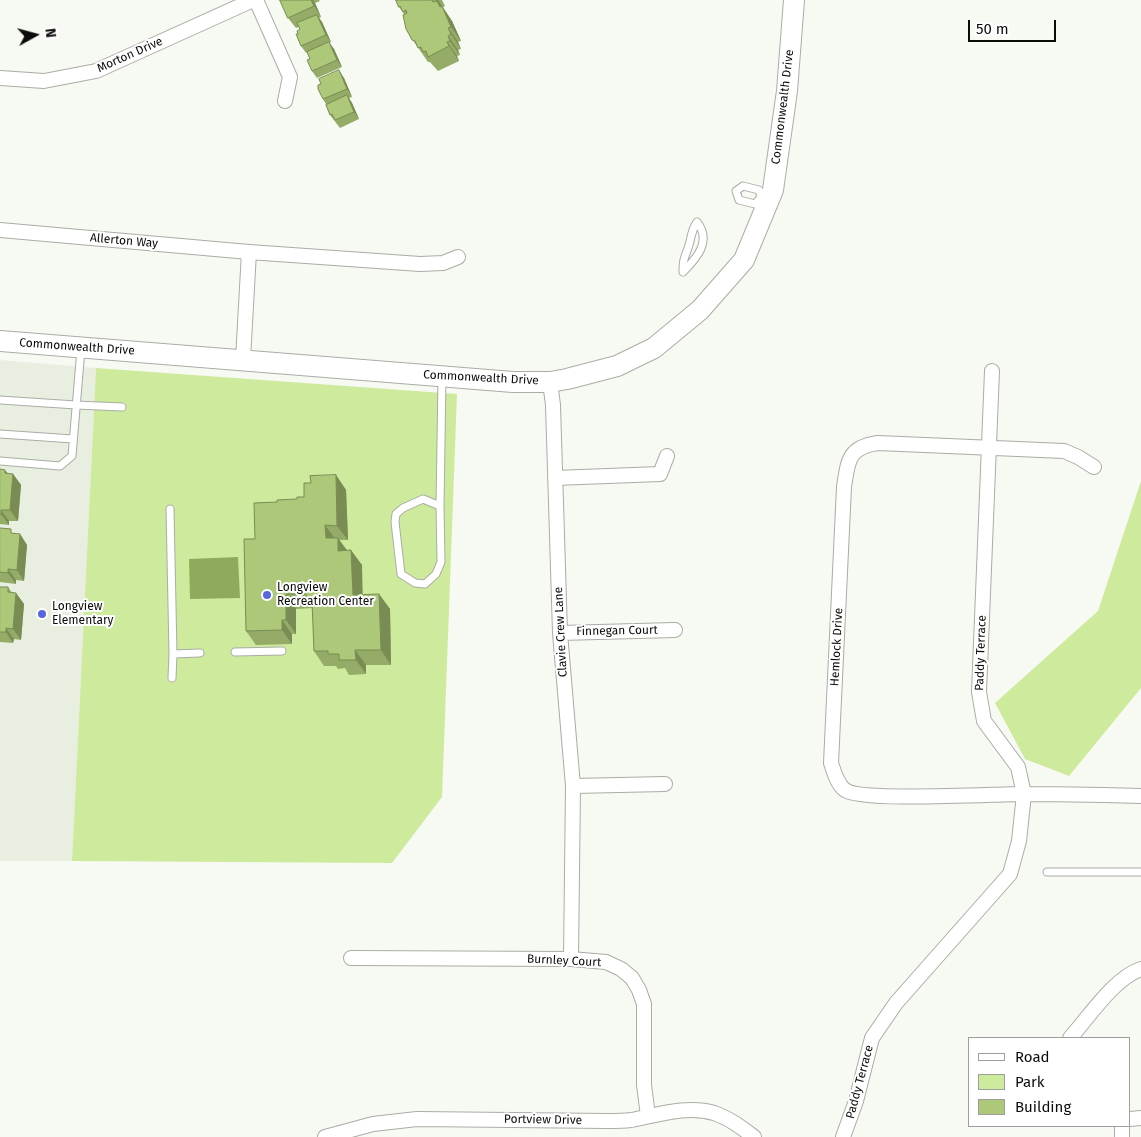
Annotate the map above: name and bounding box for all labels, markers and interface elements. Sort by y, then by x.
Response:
north arrow [10,10,60,60]
scale bar [971,10,1058,42]
text: 50 m [976,20,1009,38]
text: N [41,27,59,39]
street label: Morton Drive [95,34,165,76]
street label: Commonwealth Drive [769,49,797,165]
street label: Allerton Way [89,231,159,251]
street label: Commonwealth Drive [19,336,135,358]
street label: Commonwealth Drive [423,368,539,388]
place label: Longview Recreation Center [277,581,374,609]
street label: Clavie Crew Lane [551,586,571,678]
marker: Longview Recreation Center [261,589,273,601]
place label: Longview Elementary [52,600,113,628]
street label: Hemlock Drive [828,607,846,687]
marker: Longview Elementary [36,608,48,620]
street label: Paddy Terrace [972,615,990,691]
street label: Finnegan Court [576,623,658,639]
street label: Burnley Court [526,952,602,970]
legend [968,1037,1131,1127]
street label: Paddy Terrace [843,1044,877,1120]
text: Road [1015,1048,1050,1066]
text: Park [1015,1073,1045,1091]
text: Building [1015,1098,1071,1116]
street label: Portview Drive [504,1112,582,1128]

